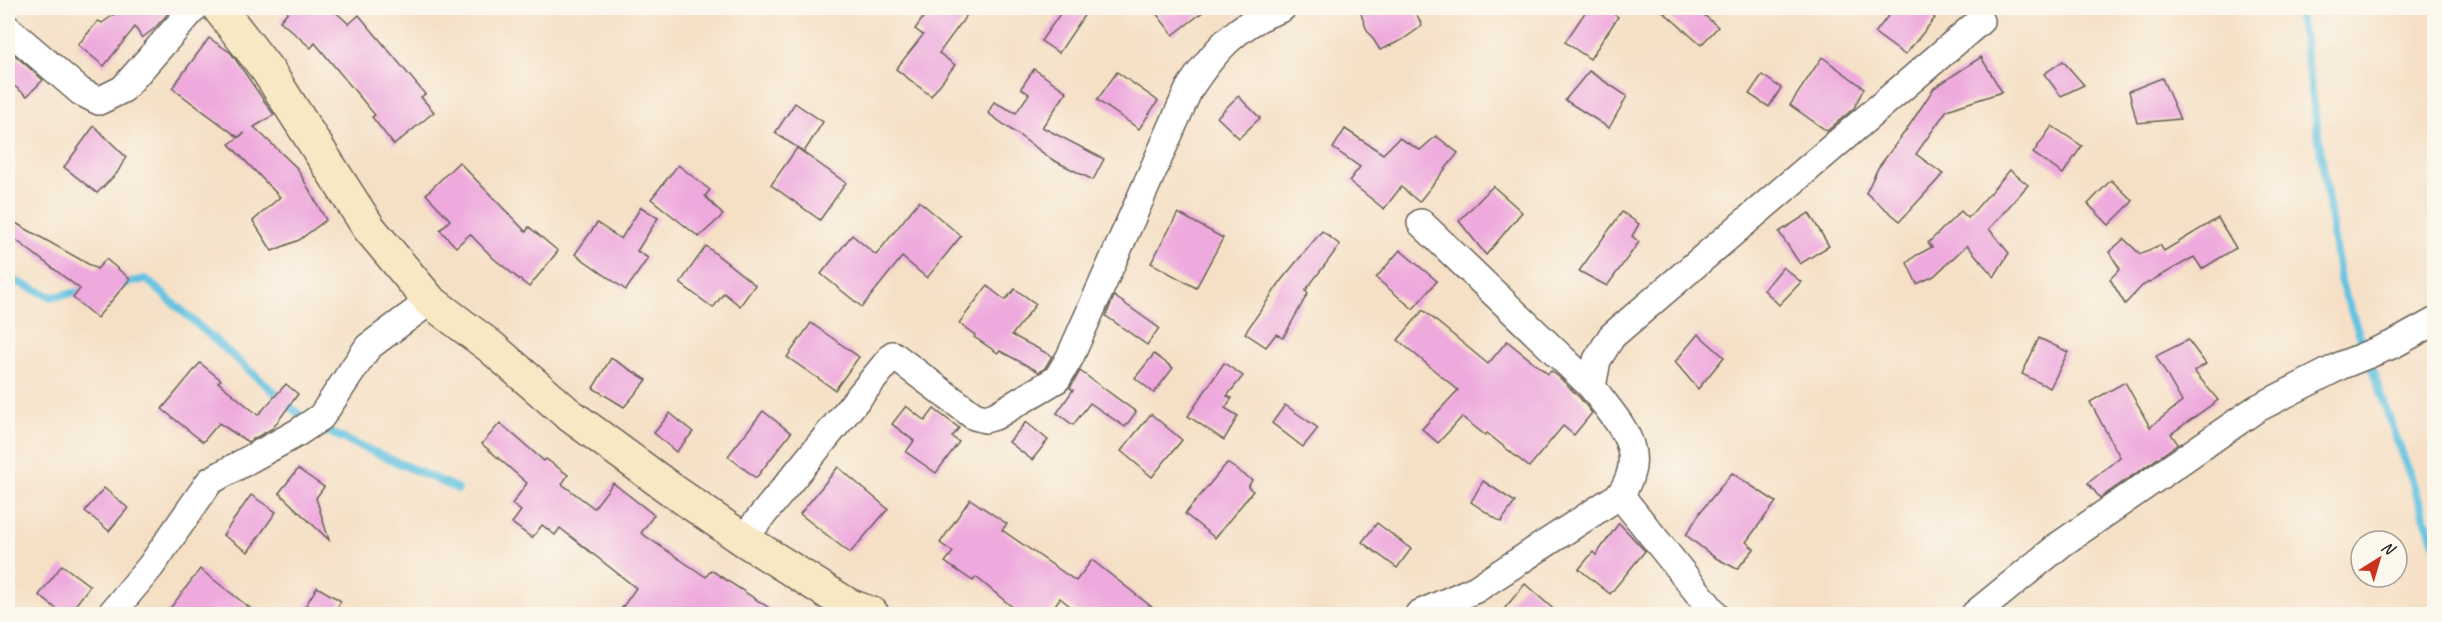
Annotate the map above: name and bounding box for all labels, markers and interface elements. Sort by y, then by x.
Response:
north arrow [2349,529,2409,589]
text: N [2377,537,2400,561]

